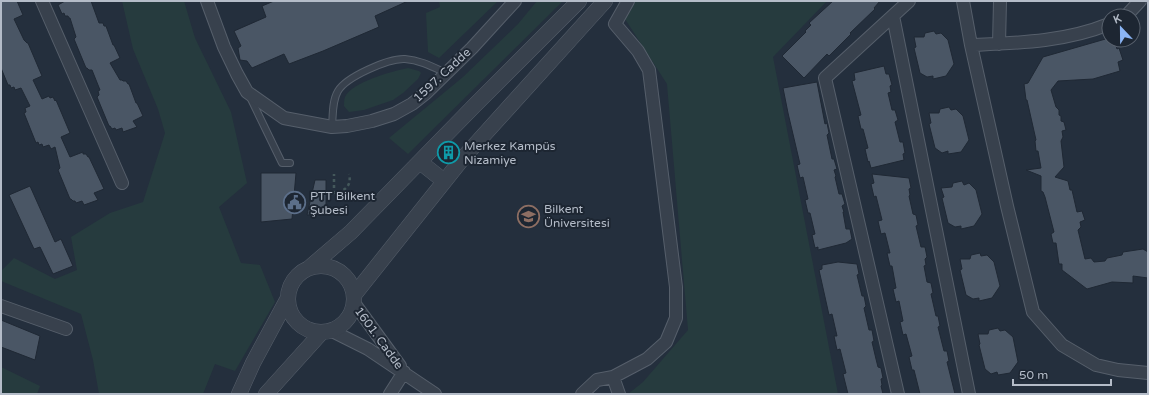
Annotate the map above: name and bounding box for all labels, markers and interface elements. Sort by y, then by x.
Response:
north arrow [1101,8,1141,48]
text: K [1112,12,1124,27]
street label: 1597. Cadde [411,45,474,105]
place label: Merkez Kampüs Nizamiye [464,139,556,167]
building icon: Merkez Kampüs Nizamiye [436,140,462,166]
place label: PTT Bilkent Şubesi [310,189,375,217]
public building icon: PTT Bilkent Şubesi [281,190,307,216]
place label: Bilkent Üniversitesi [544,202,610,230]
school or university icon: Bilkent Üniversitesi [515,203,541,229]
street label: 1601. Cadde [352,304,406,372]
scale bar [1013,361,1111,387]
text: 50 m [1019,368,1048,382]

